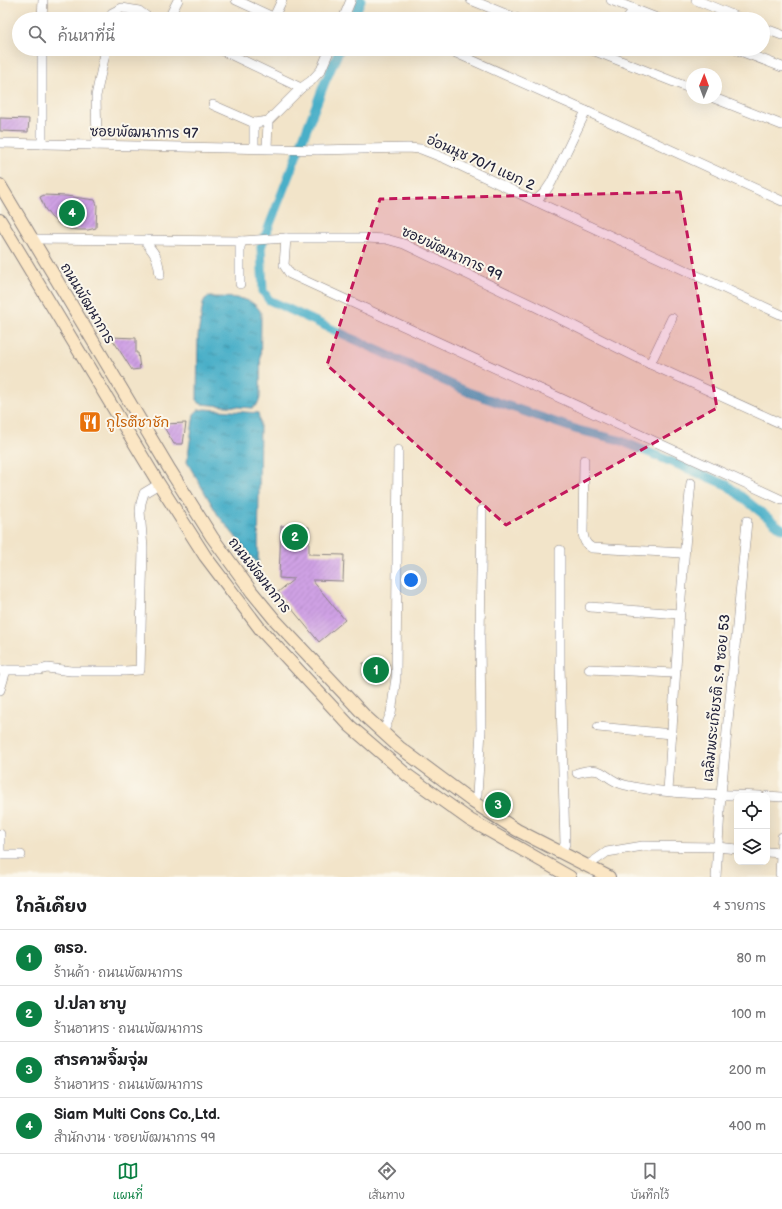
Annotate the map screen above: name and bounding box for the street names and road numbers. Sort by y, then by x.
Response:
street label: ซอยพัฒนาการ 97 [90,123,198,142]
street label: อ่อนนุช 70/1 แยก 2 [424,131,538,195]
street label: ซอยพัฒนาการ 99 [399,223,505,284]
street label: ถนนพัฒนาการ [57,260,118,347]
street label: ถนนพัฒนาการ [225,534,294,617]
street label: เฉลิมพระเกียรติ ร.9 ซอย 53 [699,613,734,783]

